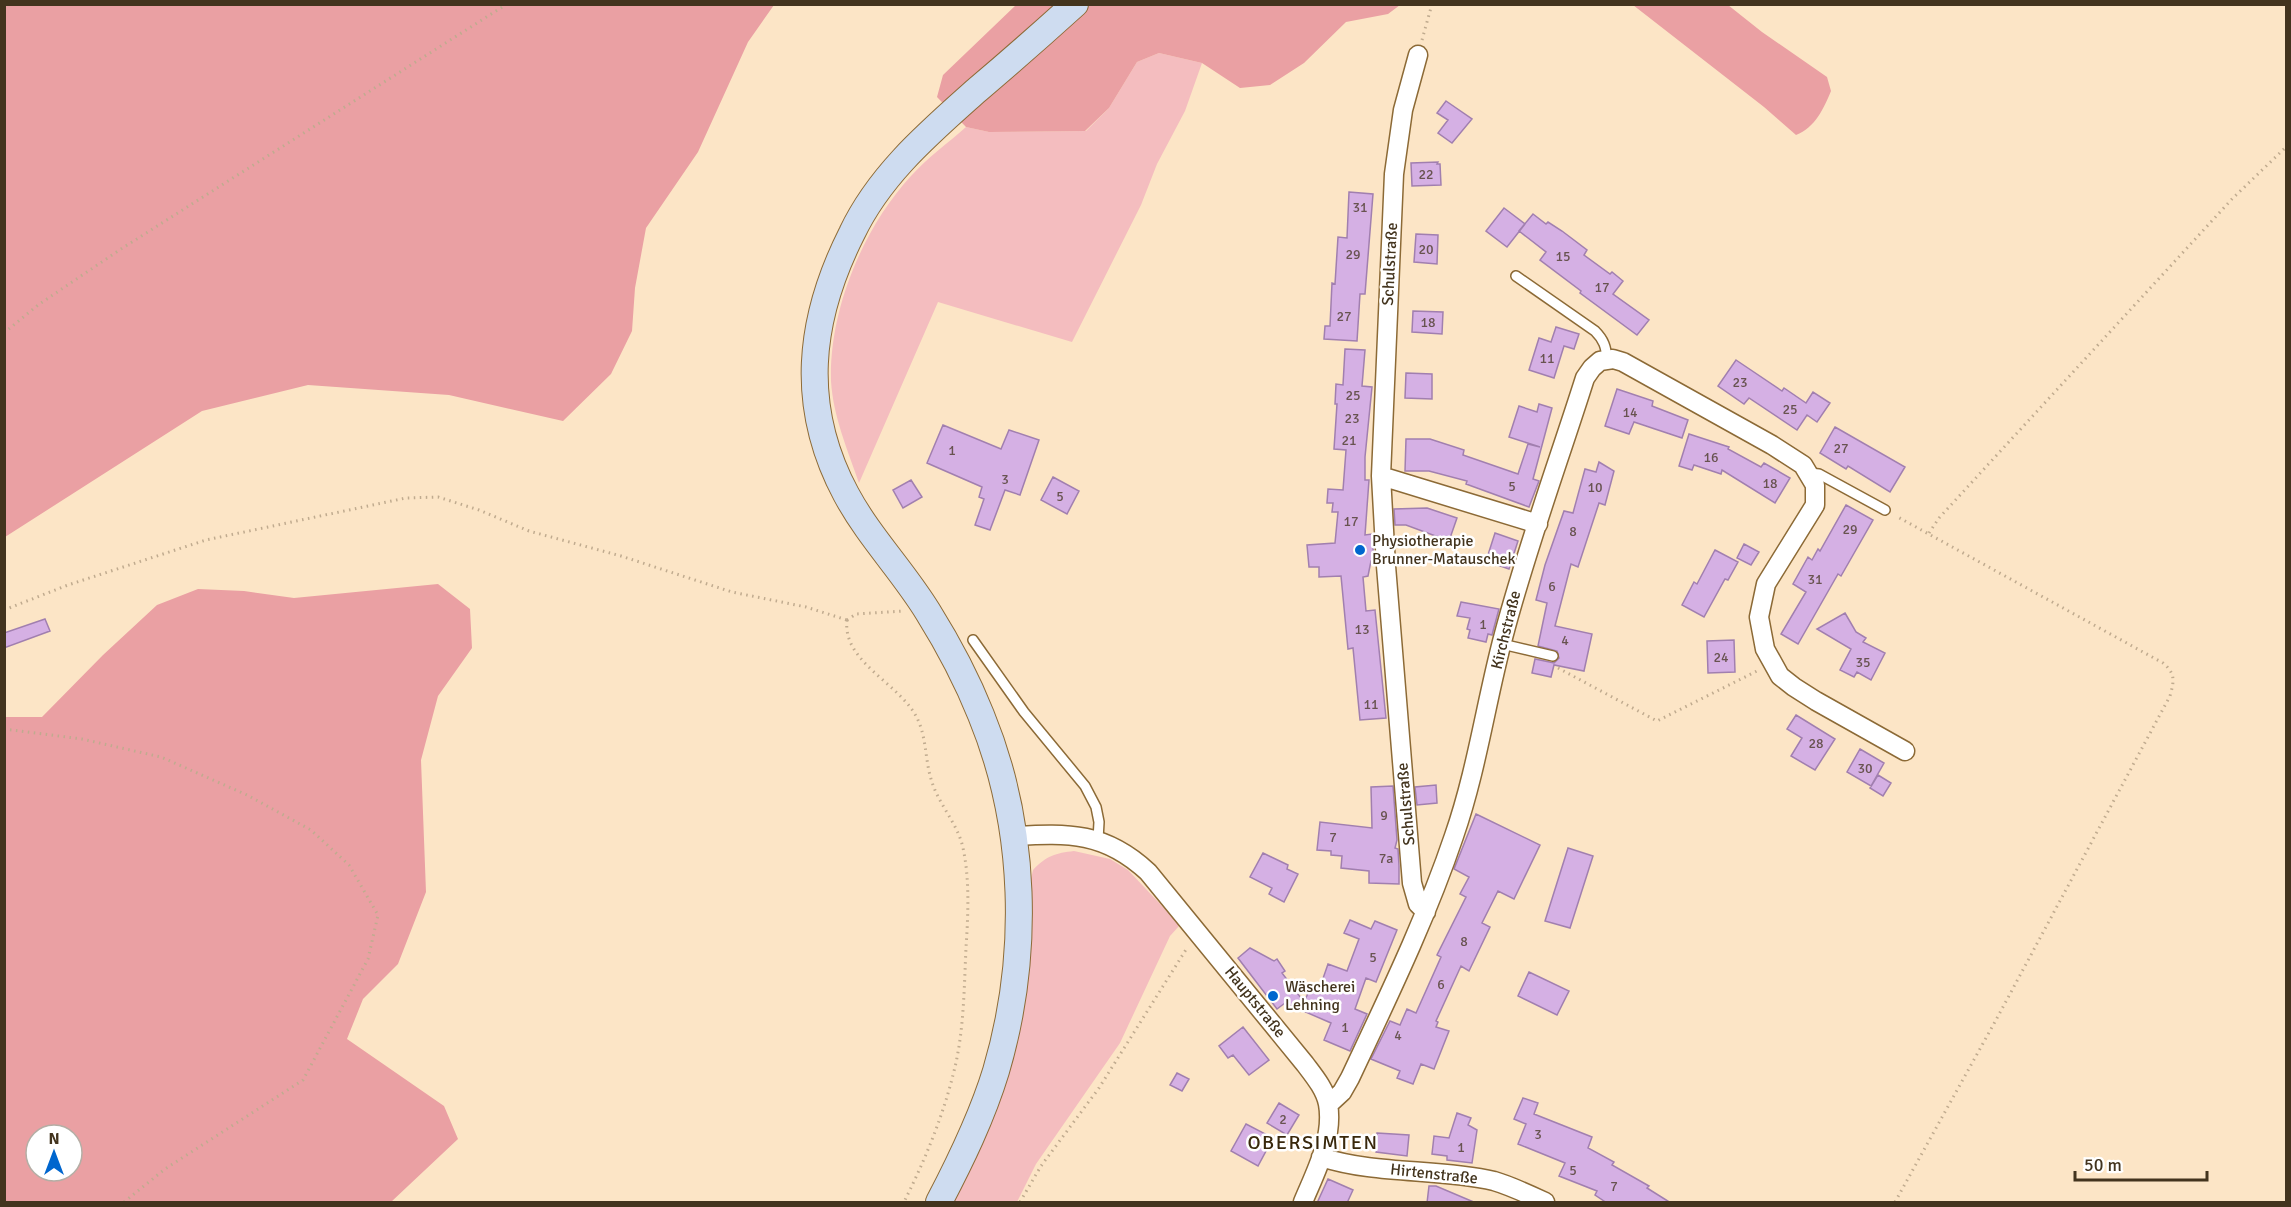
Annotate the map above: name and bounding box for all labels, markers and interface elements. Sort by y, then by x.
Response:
house number: 22 [1418,166,1434,183]
house number: 31 [1352,199,1368,216]
street label: Schulstraße [1378,222,1402,306]
house number: 20 [1418,241,1434,258]
house number: 29 [1345,246,1361,263]
house number: 15 [1555,248,1571,265]
house number: 17 [1594,279,1610,296]
house number: 27 [1336,308,1352,325]
house number: 18 [1420,314,1436,331]
house number: 11 [1539,350,1555,367]
house number: 23 [1732,374,1748,391]
house number: 25 [1345,387,1361,404]
house number: 25 [1782,401,1798,418]
house number: 14 [1622,404,1638,421]
house number: 23 [1344,410,1360,427]
house number: 21 [1341,432,1357,449]
house number: 27 [1833,440,1849,457]
house number: 1 [948,442,956,459]
house number: 16 [1703,449,1719,466]
house number: 3 [1001,471,1009,488]
house number: 18 [1762,475,1778,492]
house number: 5 [1508,478,1516,495]
house number: 10 [1587,479,1603,496]
house number: 5 [1056,488,1064,505]
house number: 17 [1343,513,1359,530]
house number: 29 [1842,521,1858,538]
house number: 8 [1569,523,1577,540]
place label: Physiotherapie Brunner-Matauschek [1372,531,1516,569]
marker: Physiotherapie Brunner-Matauschek [1353,543,1367,557]
house number: 31 [1807,571,1823,588]
house number: 6 [1548,578,1556,595]
street label: Kirchstraße [1487,589,1525,671]
house number: 1 [1479,616,1487,633]
house number: 13 [1354,621,1370,638]
house number: 4 [1561,632,1569,649]
house number: 24 [1713,649,1729,666]
house number: 35 [1855,654,1871,671]
house number: 11 [1363,696,1379,713]
house number: 28 [1808,735,1824,752]
house number: 30 [1857,760,1873,777]
street label: Schulstraße [1392,762,1420,846]
house number: 9 [1380,807,1388,824]
house number: 7 [1329,829,1337,846]
house number: 7a [1379,850,1393,867]
house number: 8 [1460,933,1468,950]
house number: 5 [1369,949,1377,966]
street label: Hauptstraße [1220,962,1290,1042]
house number: 6 [1437,976,1445,993]
place label: Wäscherei Lehning [1285,977,1355,1015]
marker: Wäscherei Lehning [1266,989,1280,1003]
house number: 1 [1341,1019,1349,1036]
house number: 4 [1394,1027,1402,1044]
house number: 2 [1279,1111,1287,1128]
north arrow [24,1123,84,1183]
house number: 3 [1534,1126,1542,1143]
text: N [48,1129,60,1149]
district label: OBERSIMTEN [1247,1130,1379,1155]
house number: 1 [1457,1139,1465,1156]
scale bar [2075,1144,2207,1182]
text: 50 m [2084,1154,2122,1176]
street label: Hirtenstraße [1389,1159,1479,1189]
house number: 5 [1569,1162,1577,1179]
house number: 7 [1610,1178,1618,1195]

